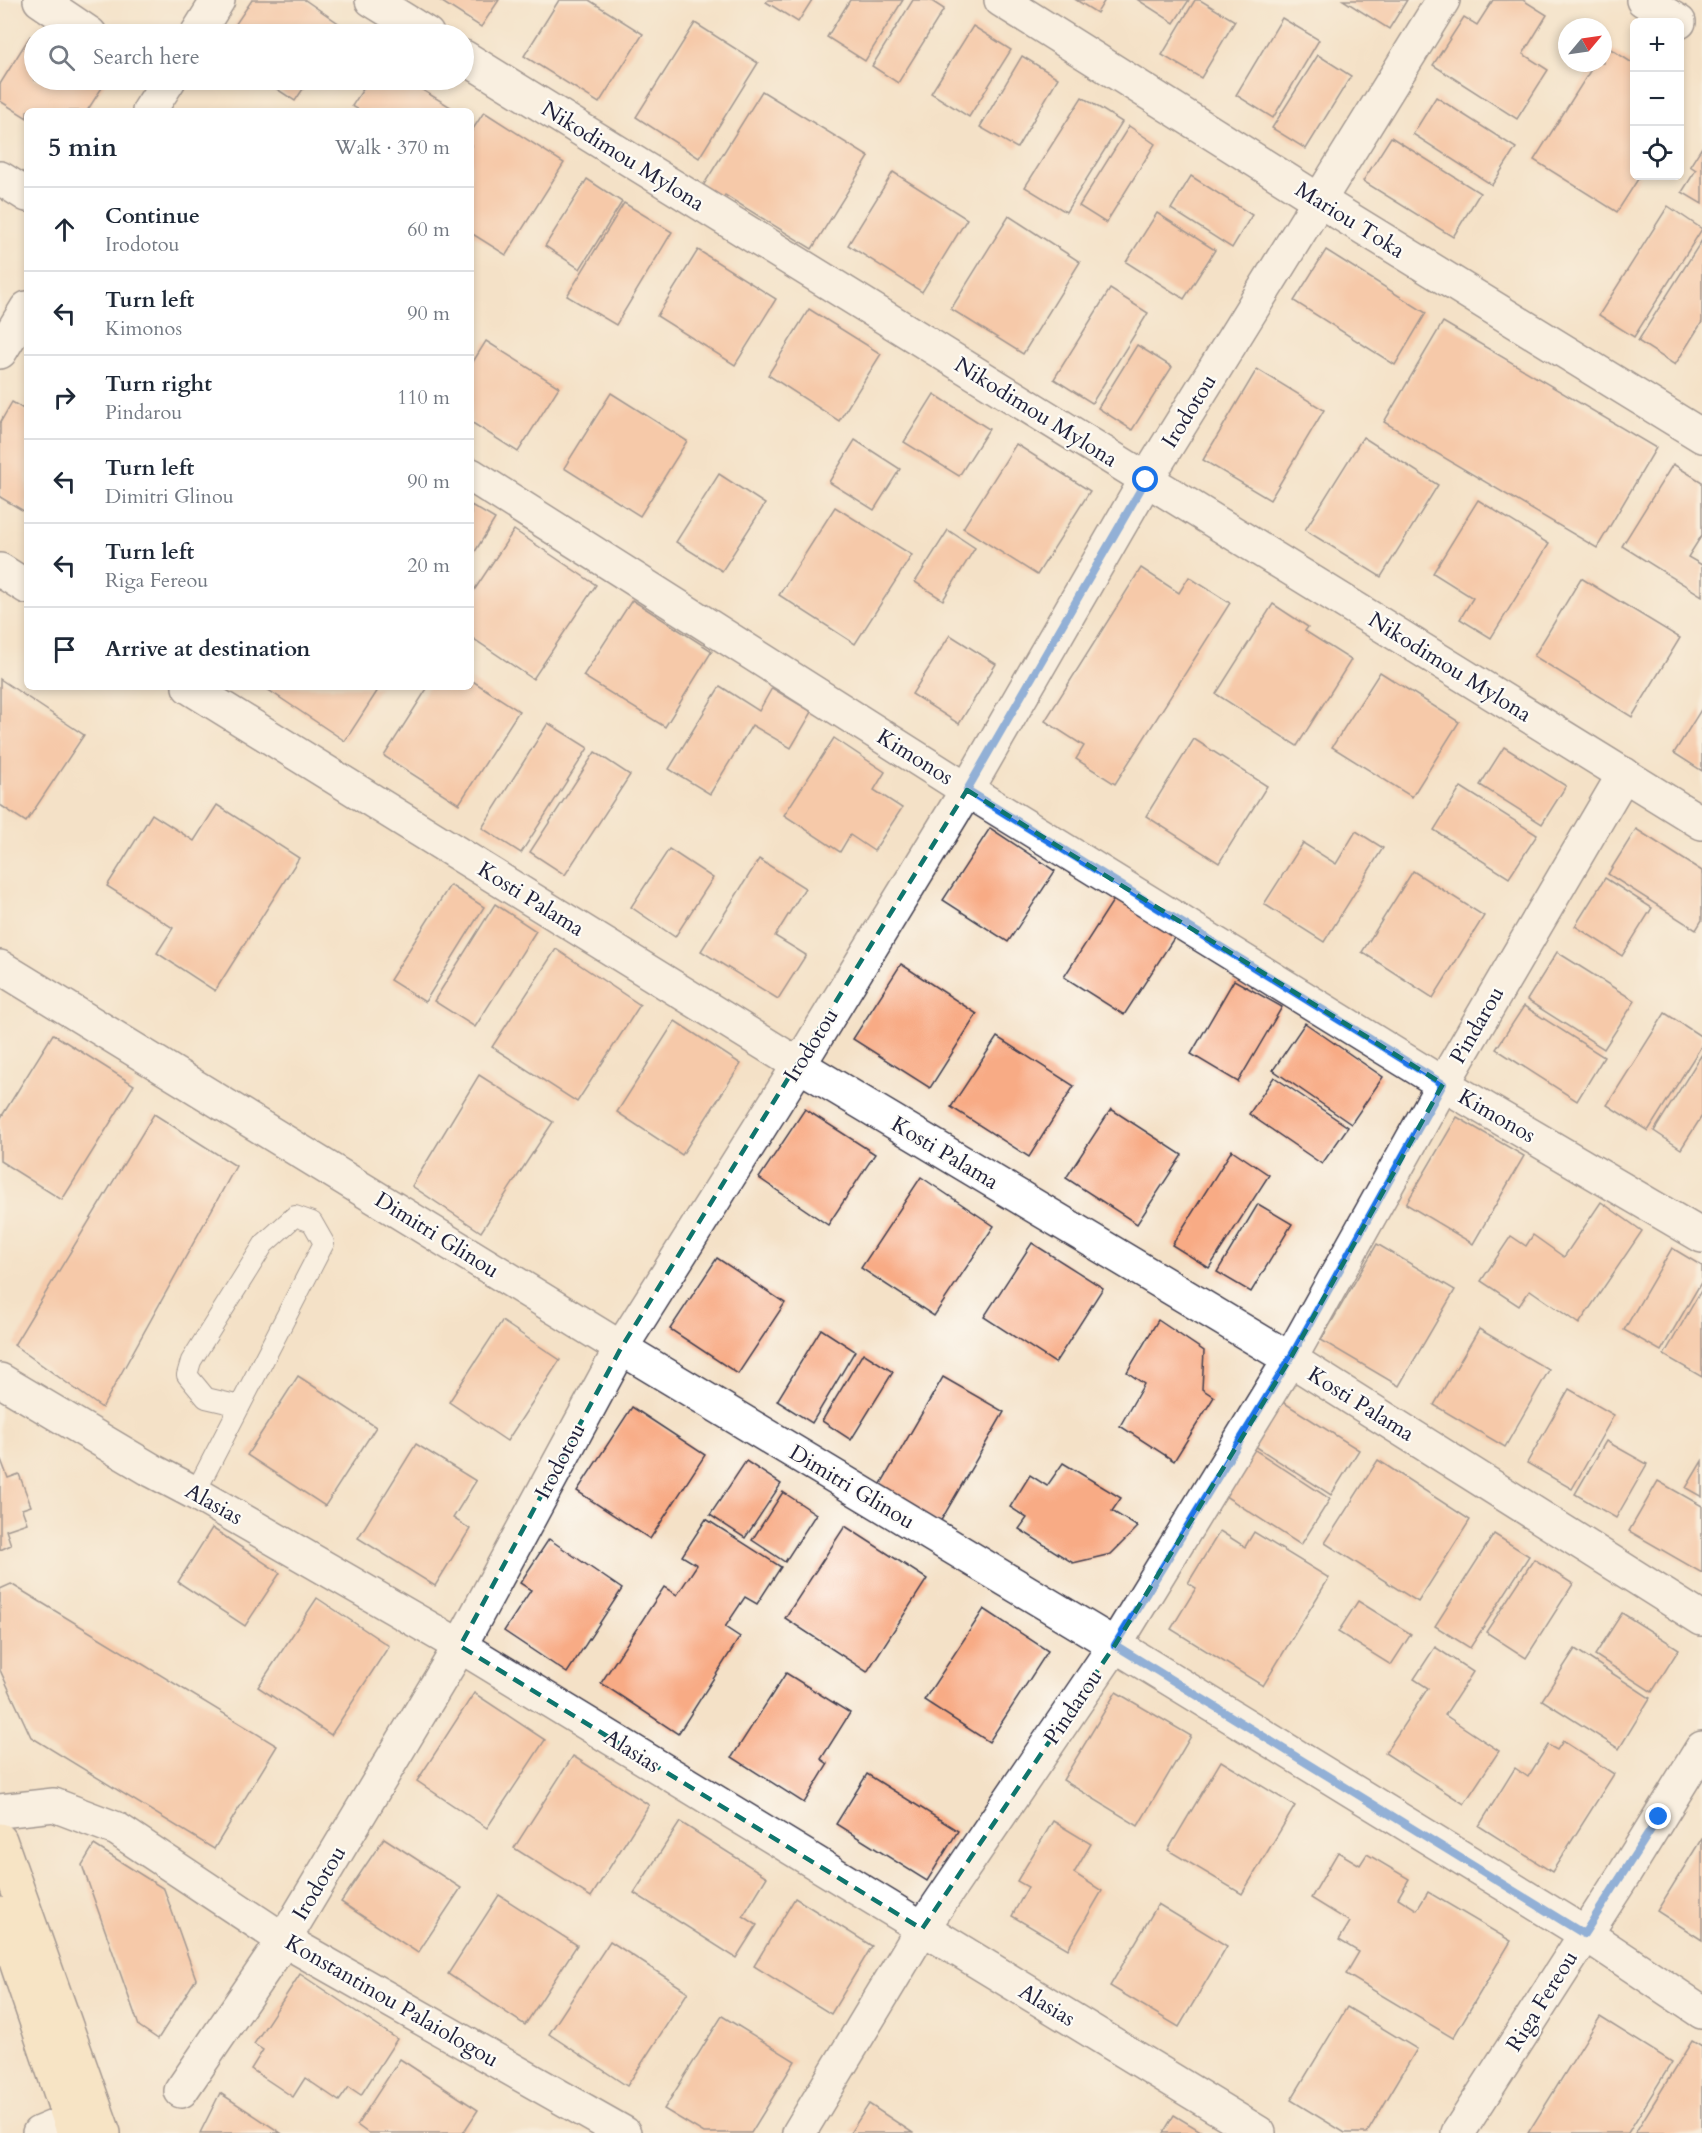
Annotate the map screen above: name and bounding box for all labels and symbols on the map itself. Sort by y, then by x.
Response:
north arrow [1558,18,1612,72]
street label: Nikodimou Mylona [536,94,711,218]
street label: Mariou Toka [1290,175,1411,266]
street label: Nikodimou Mylona [949,350,1124,474]
street label: Irodotou [1155,368,1223,454]
route start [1132,466,1158,492]
street label: Nikodimou Mylona [1363,605,1538,729]
street label: Kimonos [871,722,959,792]
street label: Kosti Palama [472,854,590,944]
street label: Pindarou [1443,981,1511,1069]
street label: Irodotou [777,1002,845,1088]
street label: Kimonos [1453,1082,1541,1150]
street label: Kosti Palama [886,1109,1005,1197]
street label: Dimitri Glinou [369,1185,505,1285]
street label: Kosti Palama [1302,1359,1420,1449]
street label: Irodotou [528,1418,592,1504]
street label: Dimitri Glinou [784,1438,920,1536]
street label: Alasias [180,1476,248,1532]
street label: Pindarou [1037,1663,1109,1751]
street label: Alasias [598,1722,666,1780]
route end [1645,1803,1671,1829]
street label: Irodotou [285,1840,353,1926]
street label: Konstantinou Palaiologou [280,1927,504,2075]
street label: Riga Fereou [1499,1945,1585,2057]
street label: Alasias [1013,1976,1081,2034]

